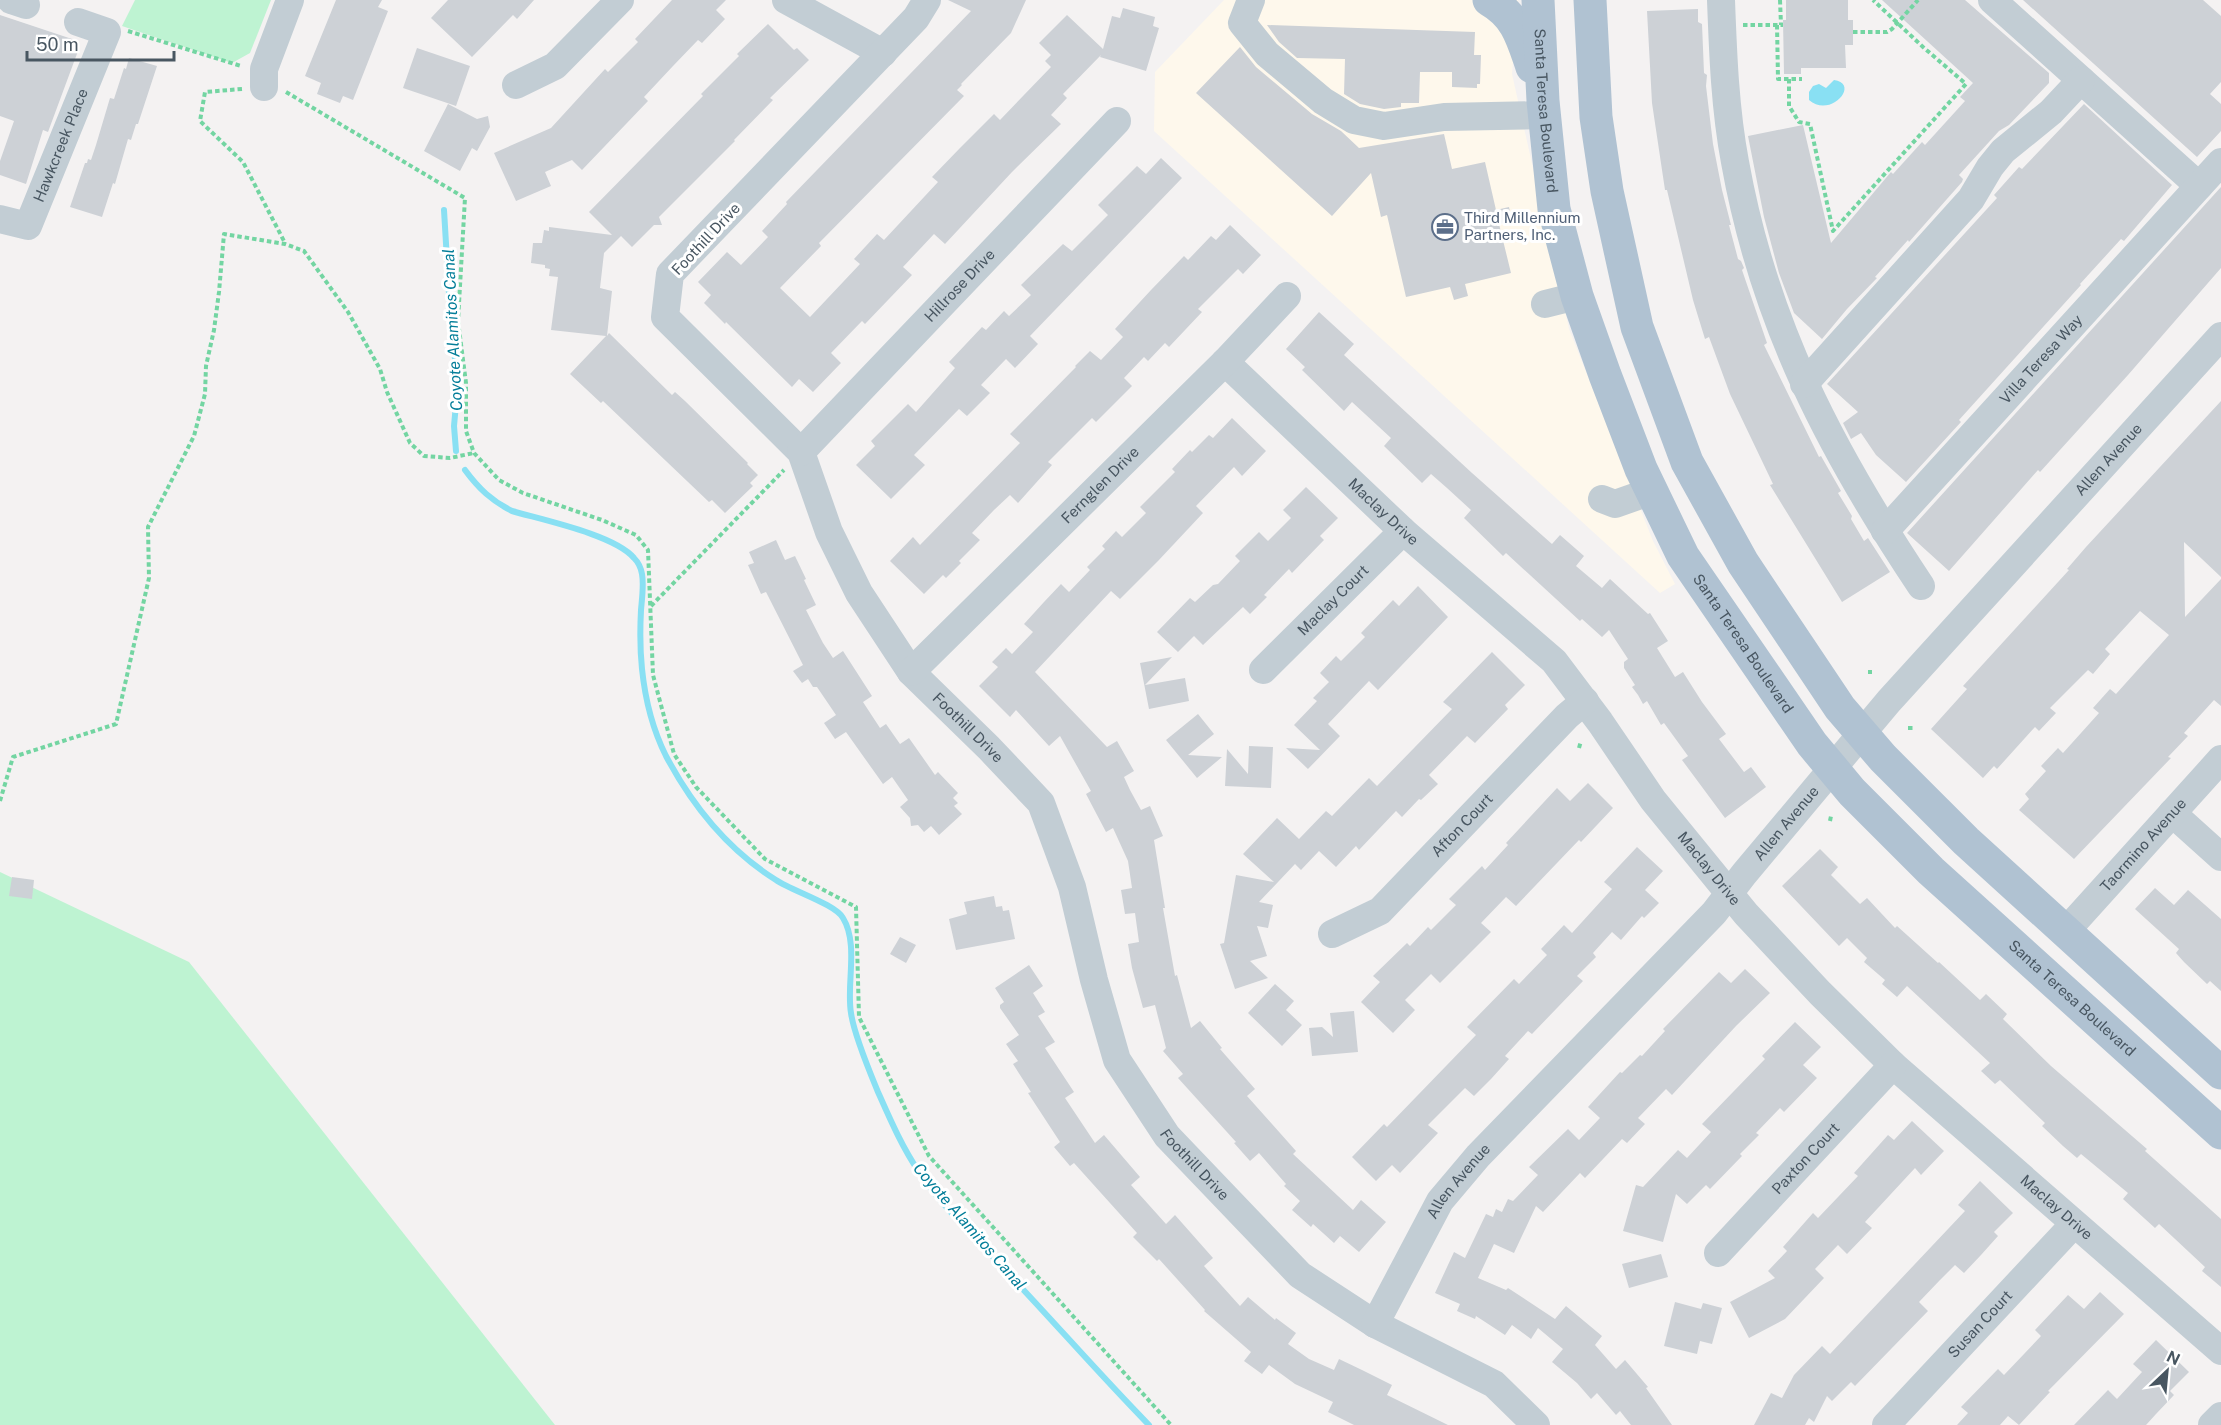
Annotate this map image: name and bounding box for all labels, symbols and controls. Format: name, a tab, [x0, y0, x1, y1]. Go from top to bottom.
scale bar	[27, 24, 174, 62]
street label: Santa Teresa Boulevard	[1531, 28, 1561, 194]
text: 50 m	[36, 34, 79, 55]
street label: Hawkcreek Place	[30, 86, 91, 204]
street label: Foothill Drive	[668, 199, 743, 278]
place label: Third Millennium Partners, Inc.	[1464, 209, 1581, 243]
office icon: Third Millennium Partners, Inc.	[1430, 212, 1460, 242]
street label: Hillrose Drive	[921, 245, 998, 325]
water label: Coyote Alamitos Canal	[439, 248, 466, 412]
street label: Villa Teresa Way	[1996, 311, 2086, 407]
street label: Allen Avenue	[2071, 420, 2145, 499]
street label: Fernglen Drive	[1058, 443, 1142, 527]
street label: Maclay Drive	[1345, 475, 1422, 548]
street label: Maclay Court	[1294, 561, 1372, 639]
street label: Santa Teresa Boulevard	[1690, 571, 1797, 716]
street label: Foothill Drive	[929, 689, 1007, 766]
street label: Allen Avenue	[1750, 783, 1822, 864]
street label: Afton Court	[1428, 790, 1496, 860]
street label: Taormino Avenue	[2097, 795, 2189, 895]
street label: Maclay Drive	[1674, 828, 1744, 908]
street label: Santa Teresa Boulevard	[2005, 936, 2139, 1060]
street label: Paxton Court	[1768, 1119, 1843, 1197]
street label: Foothill Drive	[1157, 1126, 1233, 1203]
street label: Allen Avenue	[1423, 1140, 1493, 1221]
water label: Coyote Alamitos Canal	[909, 1159, 1030, 1294]
street label: Maclay Drive	[2017, 1171, 2096, 1243]
street label: Susan Court	[1944, 1287, 2016, 1361]
north arrow	[2137, 1341, 2197, 1401]
text: N	[2164, 1347, 2183, 1369]

